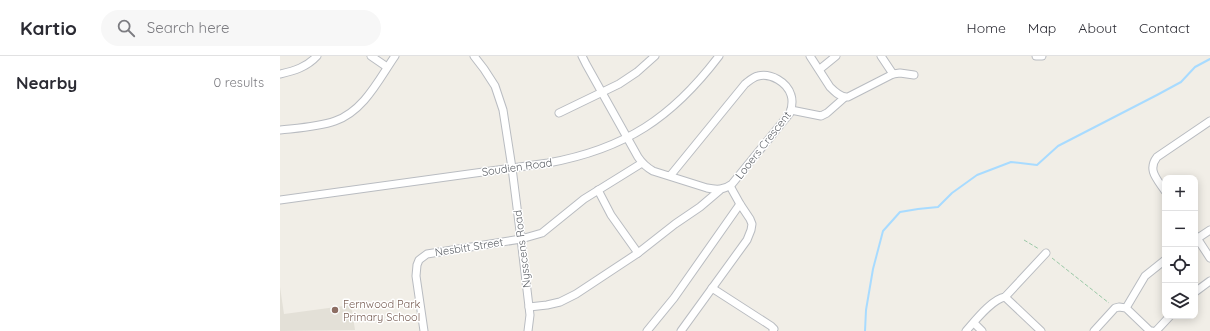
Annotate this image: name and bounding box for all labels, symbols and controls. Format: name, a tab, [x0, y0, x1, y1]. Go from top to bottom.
search box	[101, 10, 381, 46]
text: Kartio	[20, 16, 77, 40]
icon: search	[115, 17, 137, 39]
text: Search here	[147, 18, 230, 37]
text: Home	[967, 19, 1006, 37]
text: Map	[1028, 19, 1056, 37]
text: About	[1078, 19, 1117, 37]
text: Contact	[1139, 19, 1190, 37]
text: Nearby	[16, 72, 77, 93]
text: 0 results	[213, 74, 264, 90]
street label: Looers Crescent	[732, 108, 794, 182]
street label: Soudien Road	[481, 155, 553, 179]
map controls	[1162, 175, 1198, 319]
button: +	[1162, 175, 1198, 211]
street label: Nysscens Road	[510, 209, 534, 289]
button: −	[1162, 211, 1198, 247]
street label: Nesbitt Street	[434, 235, 504, 259]
button: locate	[1162, 247, 1198, 283]
button: layers	[1162, 283, 1198, 319]
place label: Fernwood Park Primary School	[343, 297, 420, 324]
marker: Fernwood Park Primary School	[330, 305, 340, 315]

